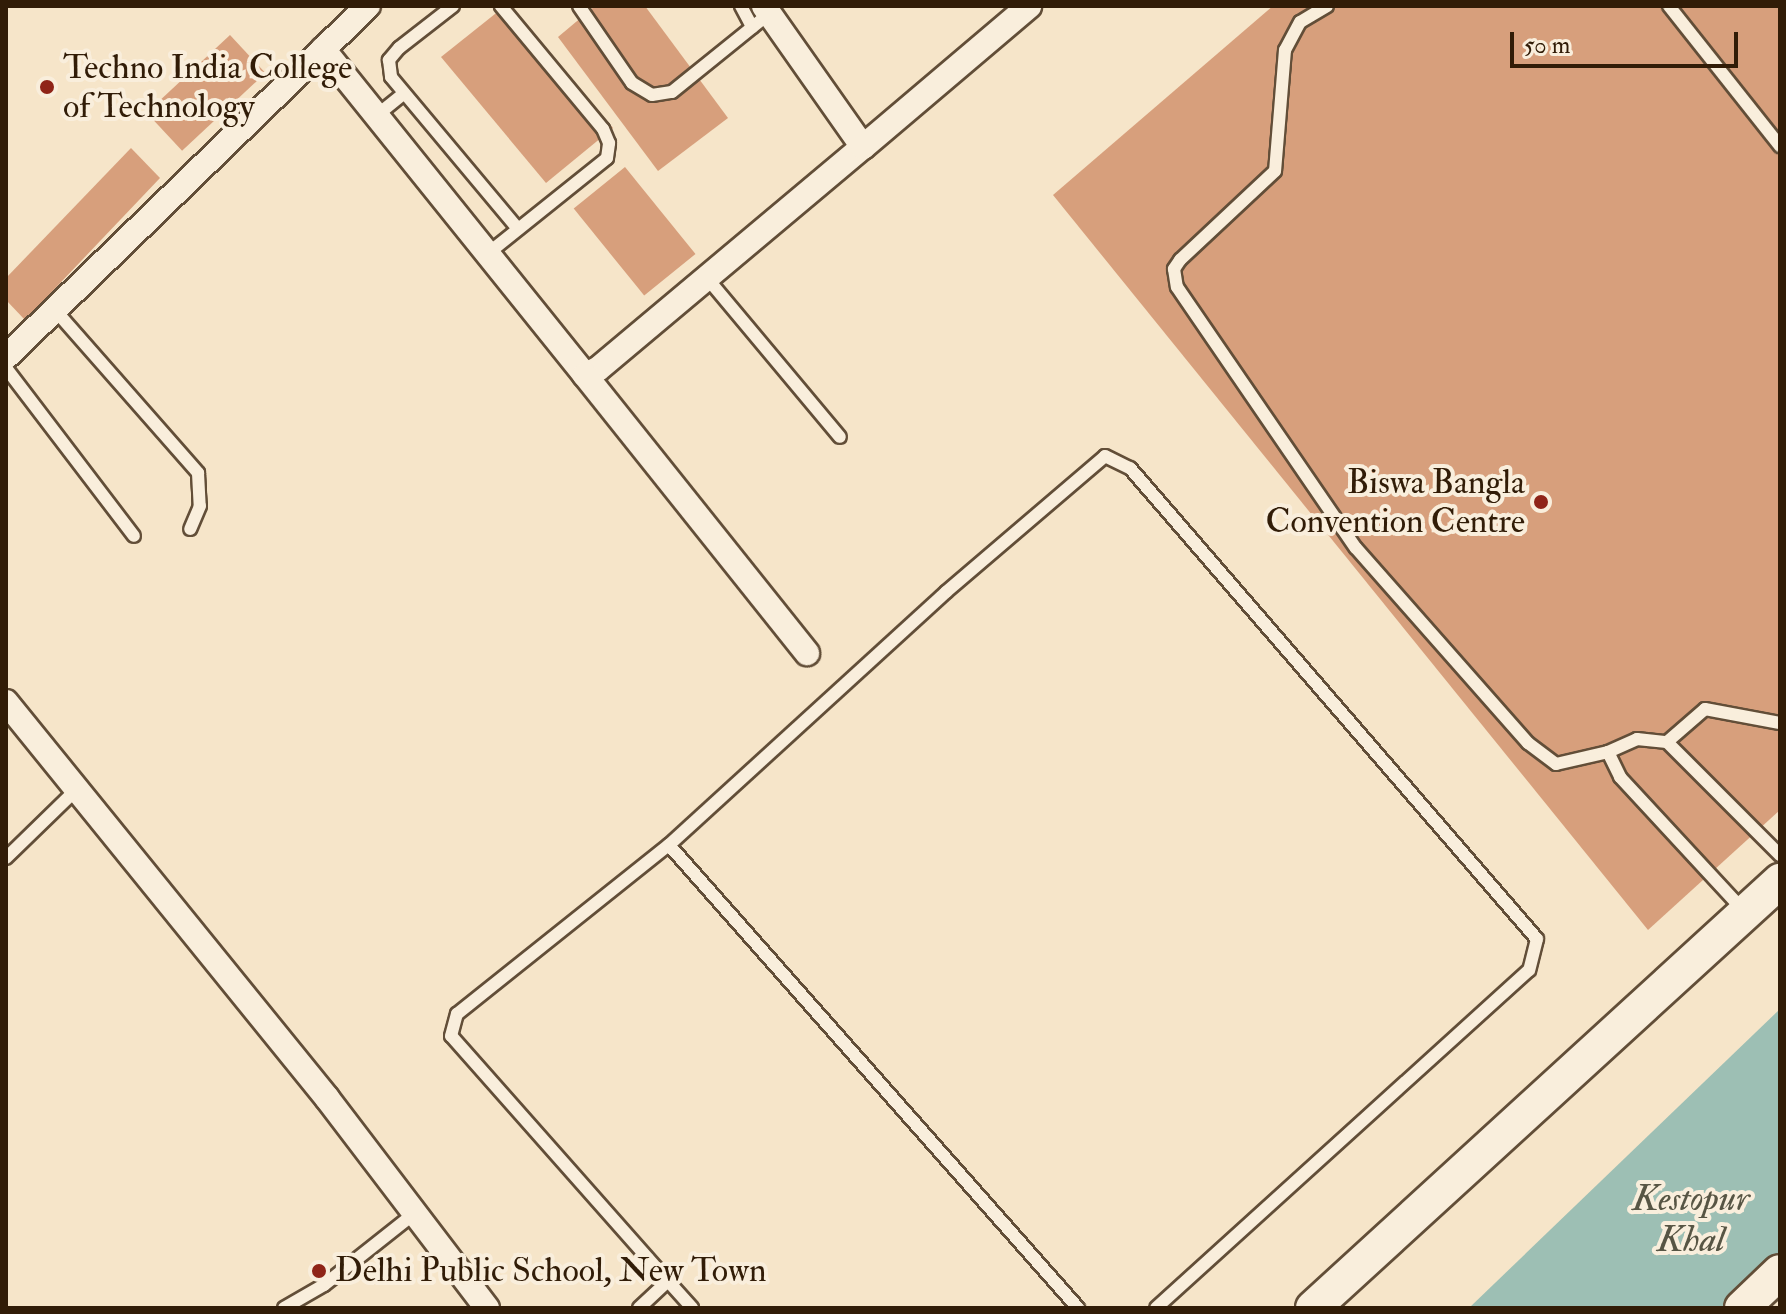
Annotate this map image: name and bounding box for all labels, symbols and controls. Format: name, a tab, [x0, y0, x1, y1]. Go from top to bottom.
scale bar	[1514, 16, 1742, 66]
text: 50 m	[1524, 30, 1570, 61]
place label: Techno India College of Technology	[63, 47, 352, 126]
marker: Techno India College of Technology	[38, 78, 56, 96]
place label: Biswa Bangla Convention Centre	[1266, 462, 1525, 542]
marker: Biswa Bangla Convention Centre	[1532, 493, 1550, 511]
water label: Kestopur Khal	[1633, 1176, 1749, 1261]
place label: Delhi Public School, New Town	[335, 1251, 766, 1291]
marker: Delhi Public School, New Town	[310, 1262, 328, 1280]

